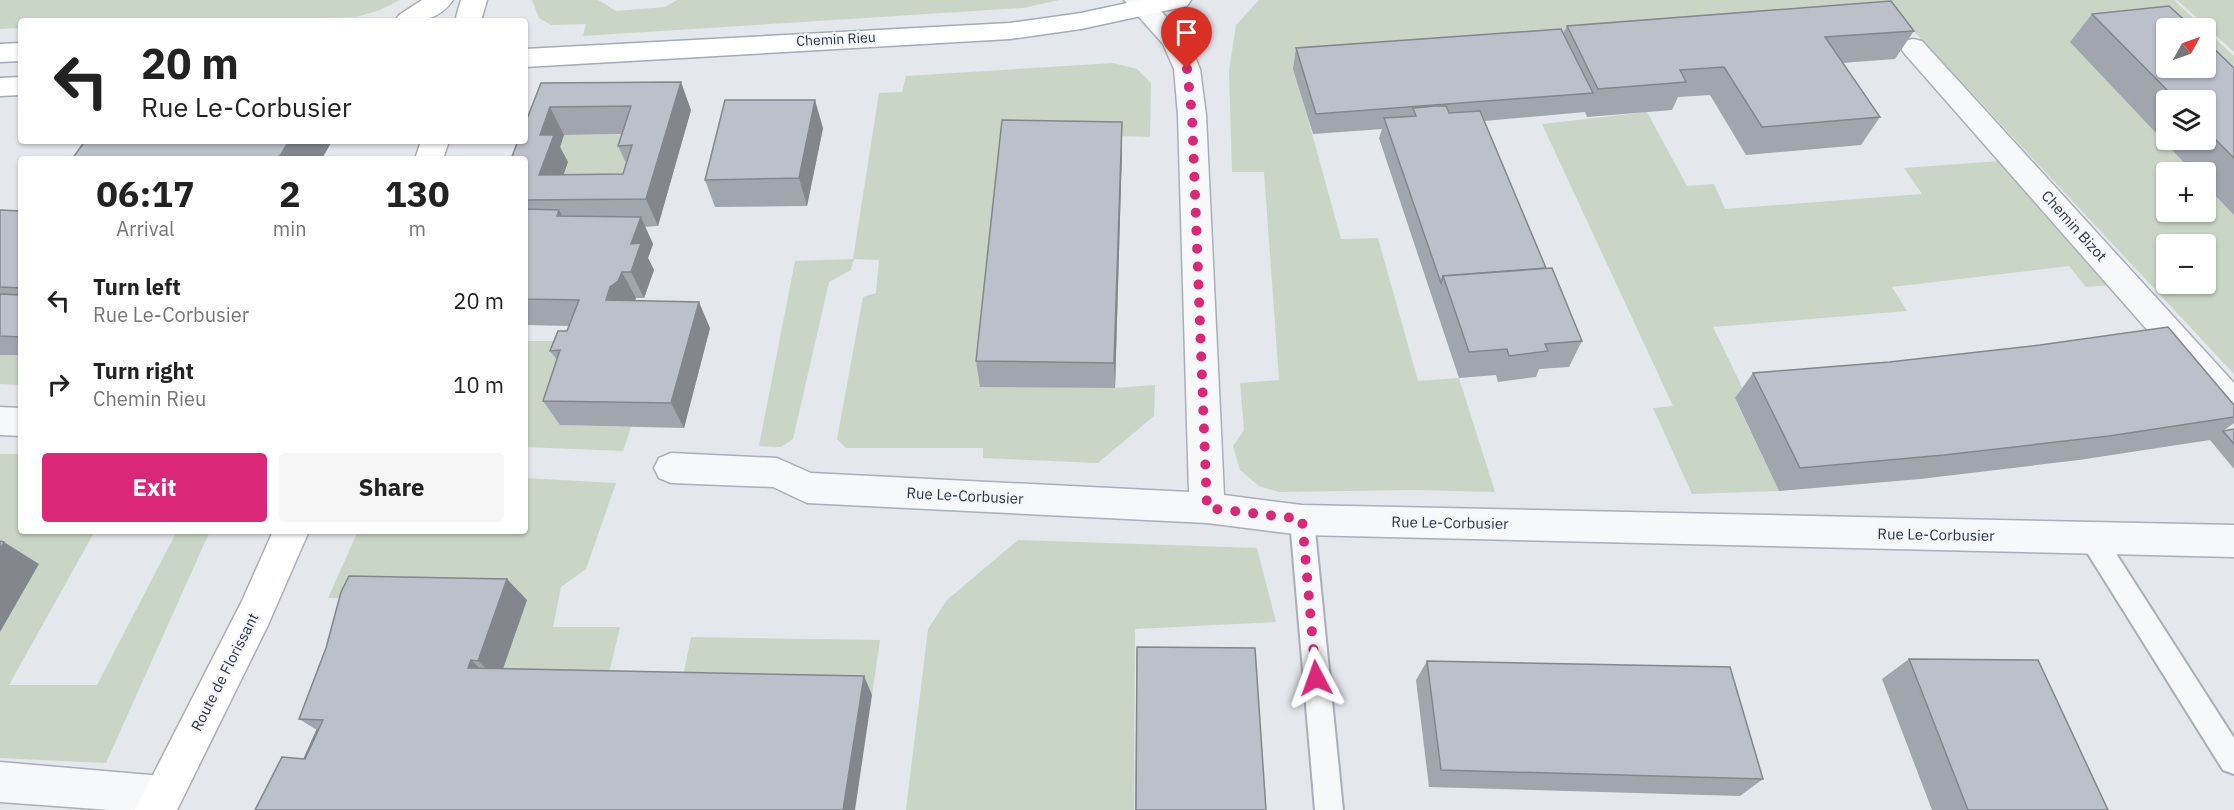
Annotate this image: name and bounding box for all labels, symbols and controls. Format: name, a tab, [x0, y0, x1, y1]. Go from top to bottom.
pin	[1161, 7, 1212, 69]
icon: arrive	[1170, 16, 1203, 49]
north arrow	[2156, 18, 2216, 78]
map controls	[2156, 18, 2216, 294]
street label: Chemin Rieu	[796, 28, 876, 50]
text: 20 m	[141, 36, 239, 91]
icon: left	[42, 42, 120, 120]
text: Rue Le-Corbusier	[141, 89, 352, 124]
button: layers	[2156, 90, 2216, 150]
button: +	[2156, 162, 2216, 222]
text: 06:17	[96, 170, 195, 217]
text: 2	[279, 170, 301, 217]
text: 130	[385, 170, 450, 217]
street label: Chemin Bizot	[2038, 186, 2111, 265]
text: Arrival	[116, 215, 175, 242]
text: min	[273, 215, 307, 242]
text: m	[409, 215, 426, 242]
button: −	[2156, 234, 2216, 294]
text: Turn left	[93, 272, 181, 301]
icon: left	[42, 284, 75, 317]
text: 20 m	[453, 286, 504, 315]
text: Rue Le-Corbusier	[93, 301, 249, 328]
text: Turn right	[93, 356, 194, 385]
icon: right	[42, 368, 75, 401]
text: 10 m	[453, 370, 504, 399]
text: Chemin Rieu	[93, 385, 206, 412]
button: Exit	[42, 453, 267, 522]
button: Share	[279, 453, 504, 522]
street label: Rue Le-Corbusier	[906, 483, 1024, 508]
street label: Rue Le-Corbusier	[1391, 512, 1509, 533]
street label: Rue Le-Corbusier	[1877, 524, 1995, 545]
street label: Route de Florissant	[187, 609, 263, 734]
position arrow	[1284, 646, 1348, 710]

